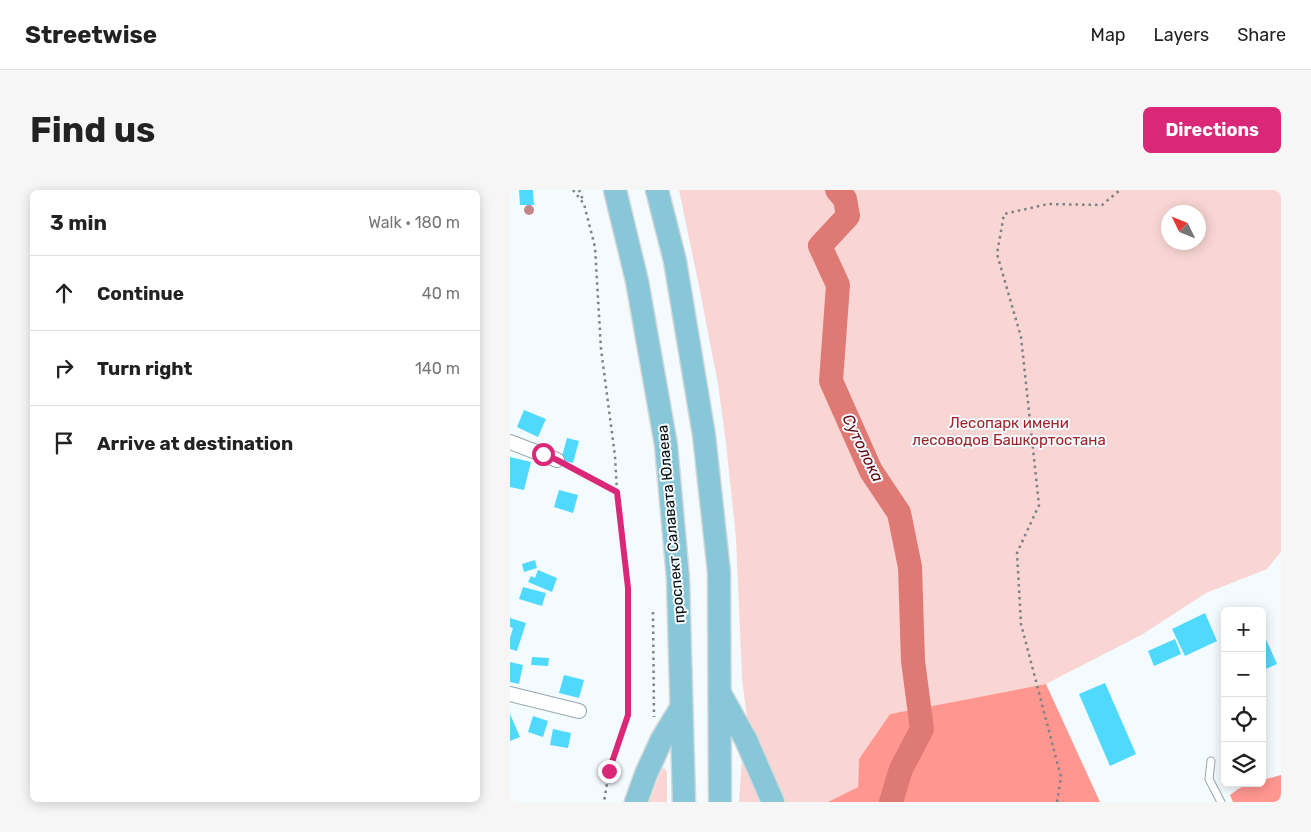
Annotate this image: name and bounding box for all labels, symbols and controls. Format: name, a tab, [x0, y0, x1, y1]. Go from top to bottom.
text: Streetwise	[25, 21, 157, 49]
text: Map	[1091, 24, 1126, 46]
text: Layers	[1154, 24, 1209, 46]
text: Share	[1237, 24, 1286, 46]
button: Directions	[1143, 107, 1281, 153]
text: Find us	[30, 109, 155, 151]
north arrow	[1161, 205, 1206, 250]
text: 3 min	[50, 210, 107, 235]
text: Walk · 180 m	[368, 213, 460, 232]
icon: ahead	[50, 279, 78, 307]
text: Continue	[97, 282, 184, 305]
text: 40 m	[422, 284, 460, 303]
icon: right	[50, 354, 78, 382]
text: Turn right	[97, 357, 192, 380]
text: 140 m	[415, 359, 460, 378]
water label: Сутолока	[838, 411, 888, 485]
park label: Лесопарк имени лесоводов Башкортостана	[912, 414, 1106, 449]
street label: проспект Салавата Юлаева	[653, 424, 689, 624]
icon: arrive	[50, 429, 78, 457]
text: Arrive at destination	[97, 432, 293, 455]
route start	[532, 443, 555, 466]
map controls	[1221, 607, 1266, 787]
button: +	[1221, 607, 1266, 652]
button: −	[1221, 652, 1266, 697]
button: locate	[1221, 697, 1266, 742]
button: layers	[1221, 742, 1266, 787]
route end	[598, 760, 621, 783]

